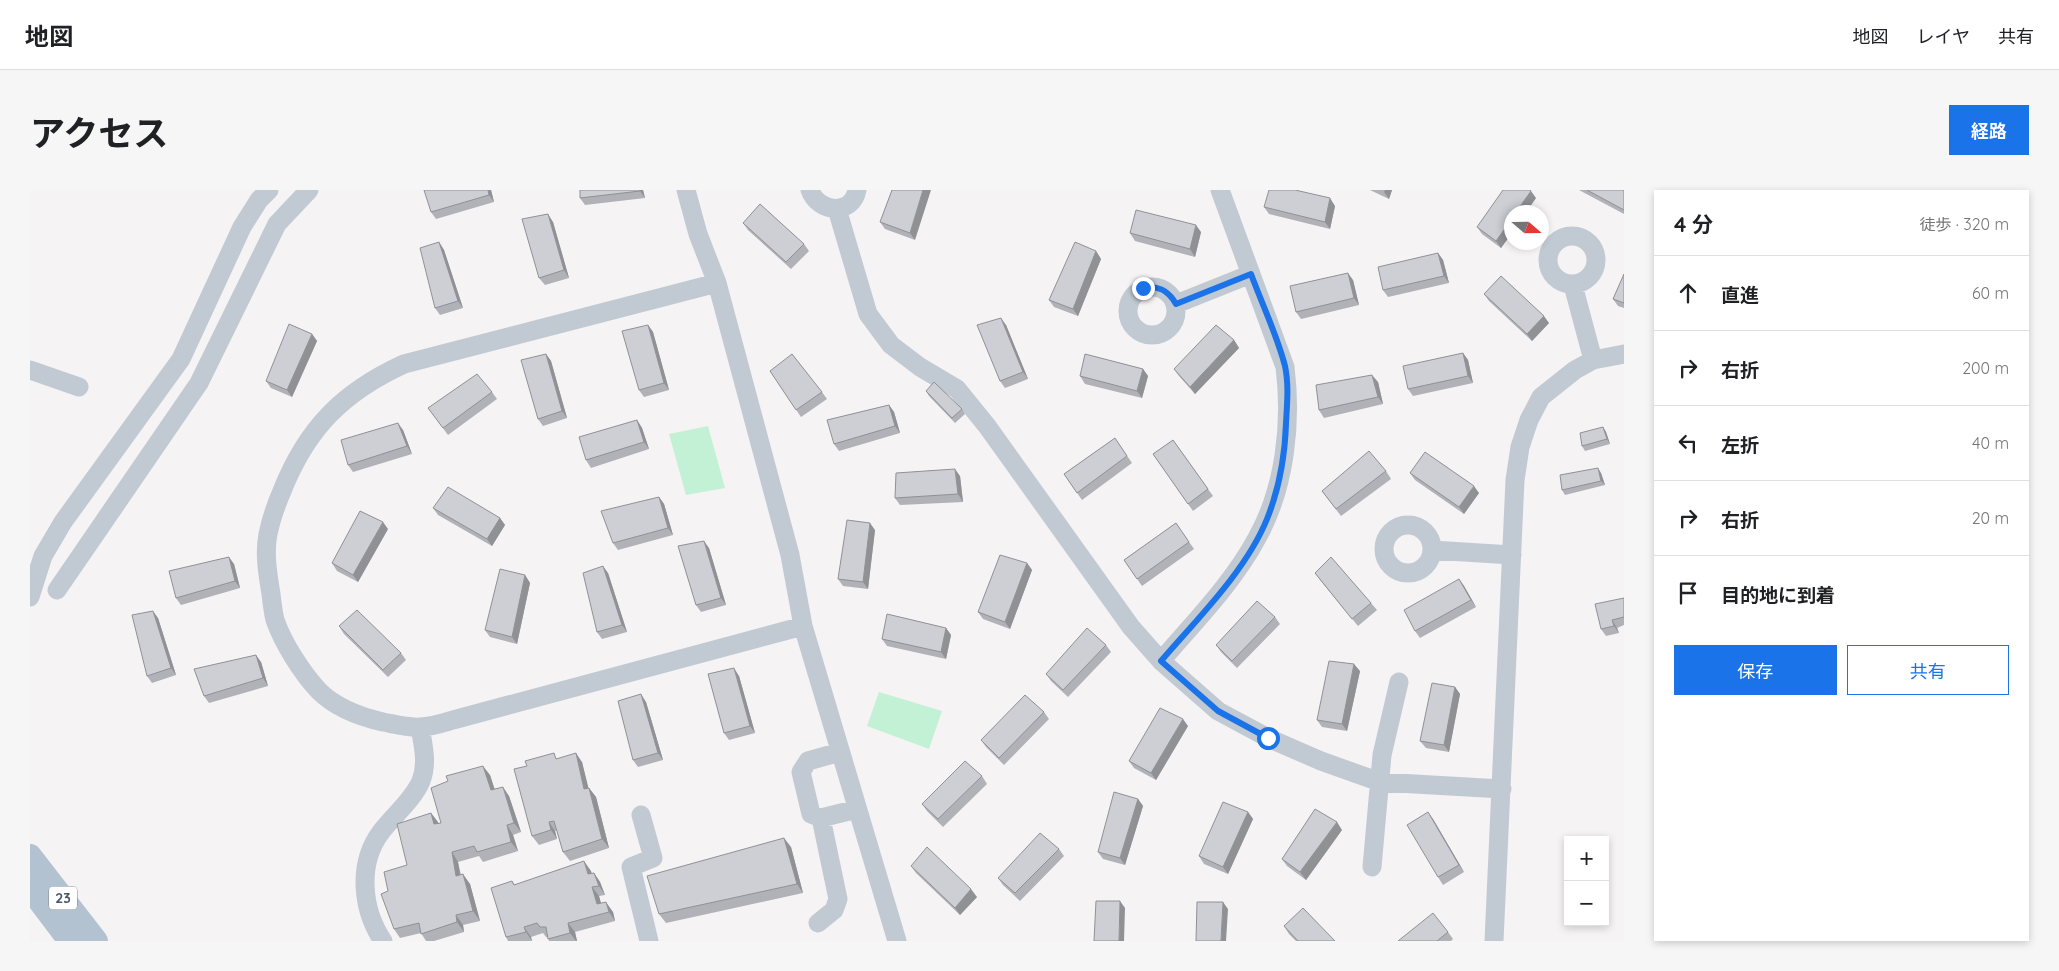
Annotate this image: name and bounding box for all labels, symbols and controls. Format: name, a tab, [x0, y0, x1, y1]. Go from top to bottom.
text: 地図	[25, 21, 73, 51]
text: 地図	[1853, 25, 1889, 48]
text: レイヤ	[1917, 25, 1970, 48]
text: 共有	[1998, 25, 2034, 48]
button: 経路	[1949, 105, 2029, 155]
text: アクセス	[30, 111, 168, 155]
north arrow	[1504, 205, 1549, 250]
text: 4 分	[1674, 211, 1713, 237]
text: 徒歩 · 320 m	[1919, 214, 2009, 234]
route end	[1132, 277, 1155, 300]
icon: ahead	[1674, 279, 1702, 307]
text: 直進	[1721, 283, 1759, 307]
text: 60 m	[1972, 283, 2009, 303]
icon: right	[1674, 354, 1702, 382]
text: 右折	[1721, 358, 1759, 382]
text: 200 m	[1962, 358, 2009, 378]
icon: left	[1674, 429, 1702, 457]
text: 左折	[1721, 433, 1759, 457]
text: 40 m	[1972, 433, 2009, 453]
icon: right	[1674, 504, 1702, 532]
text: 右折	[1721, 508, 1759, 532]
text: 20 m	[1972, 508, 2009, 528]
icon: arrive	[1674, 579, 1702, 607]
text: 目的地に到着	[1721, 583, 1835, 607]
button: 保存	[1674, 645, 1837, 695]
button: 共有	[1847, 645, 2009, 695]
route start	[1257, 727, 1280, 750]
map controls	[1564, 836, 1609, 926]
button: +	[1564, 836, 1609, 881]
button: −	[1564, 881, 1609, 926]
road number: 23	[49, 886, 77, 910]

